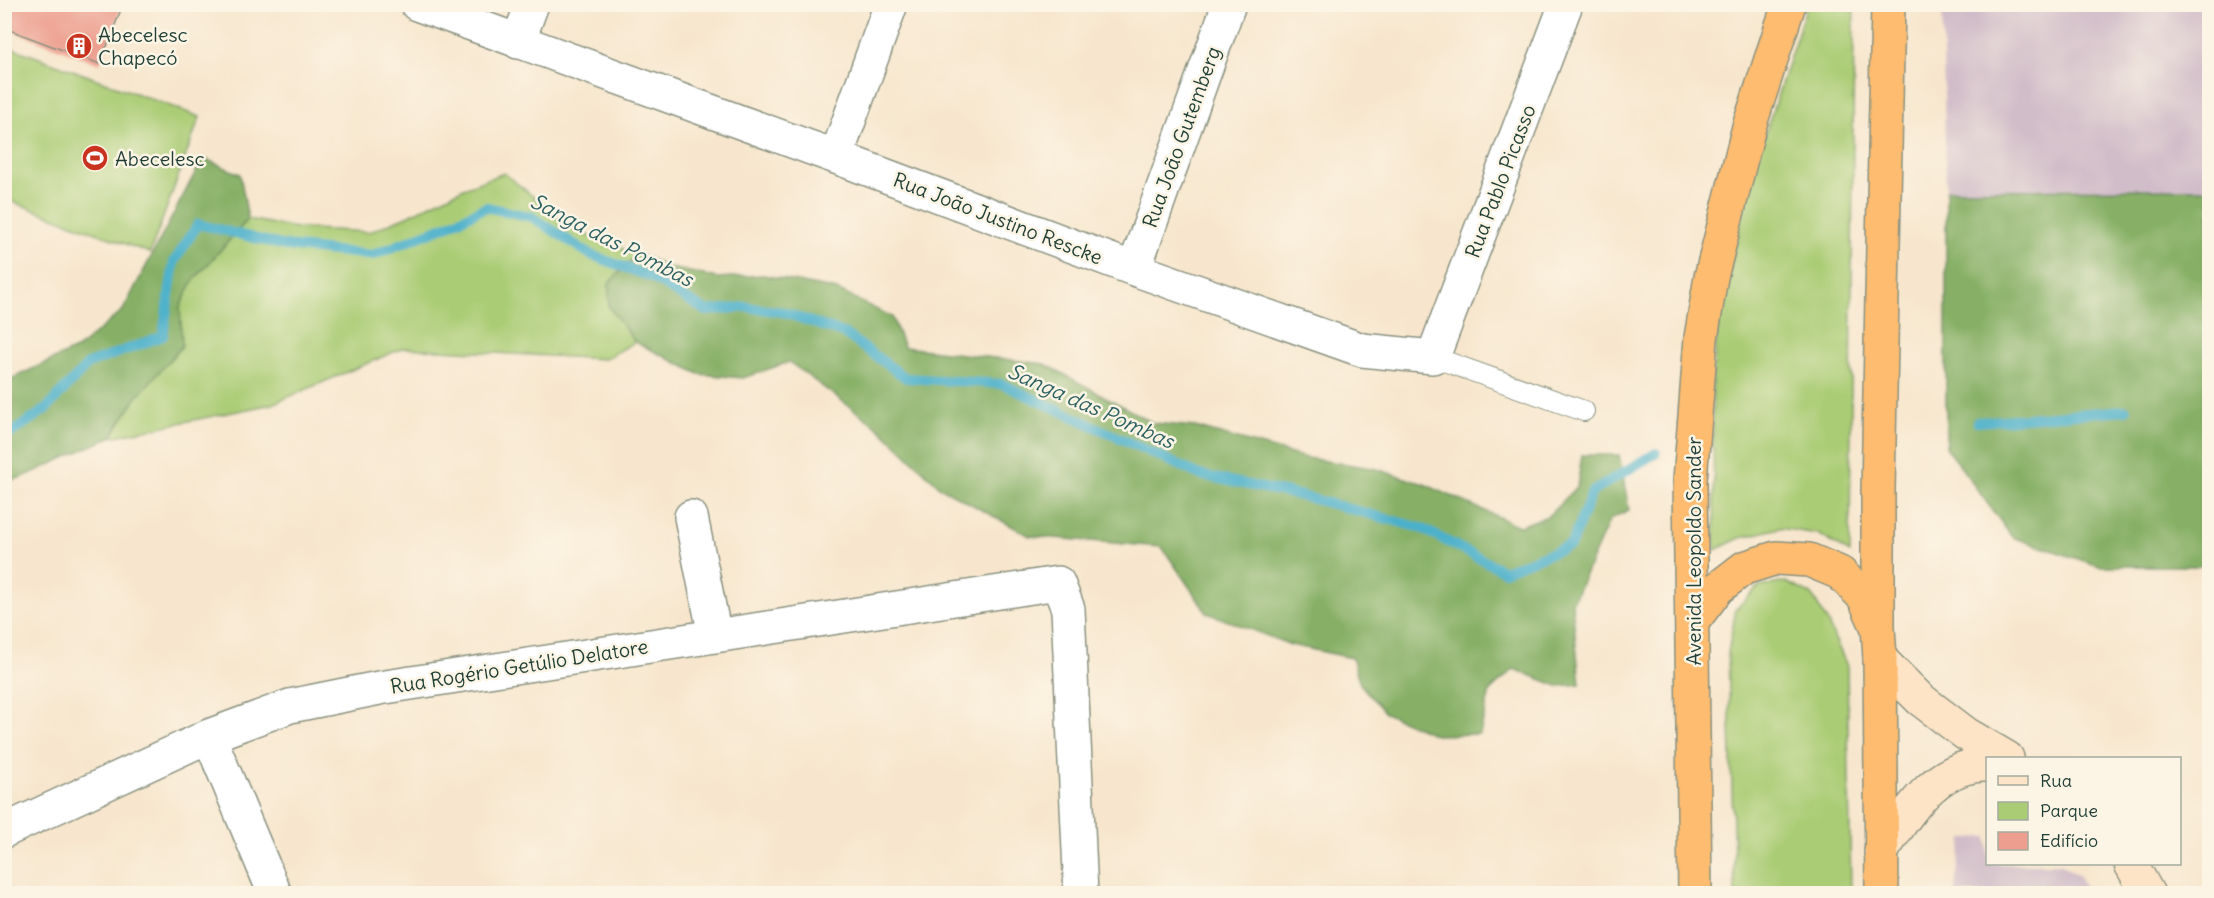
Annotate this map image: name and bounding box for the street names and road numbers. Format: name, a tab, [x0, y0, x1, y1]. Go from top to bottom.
street label: Rua João Gutemberg	[1137, 43, 1225, 231]
street label: Rua Pablo Picasso	[1459, 101, 1541, 261]
street label: Rua João Justino Rescke	[890, 167, 1106, 269]
street label: Avenida Leopoldo Sander	[1681, 436, 1706, 666]
street label: Rua Rogério Getúlio Delatore	[388, 633, 650, 699]

